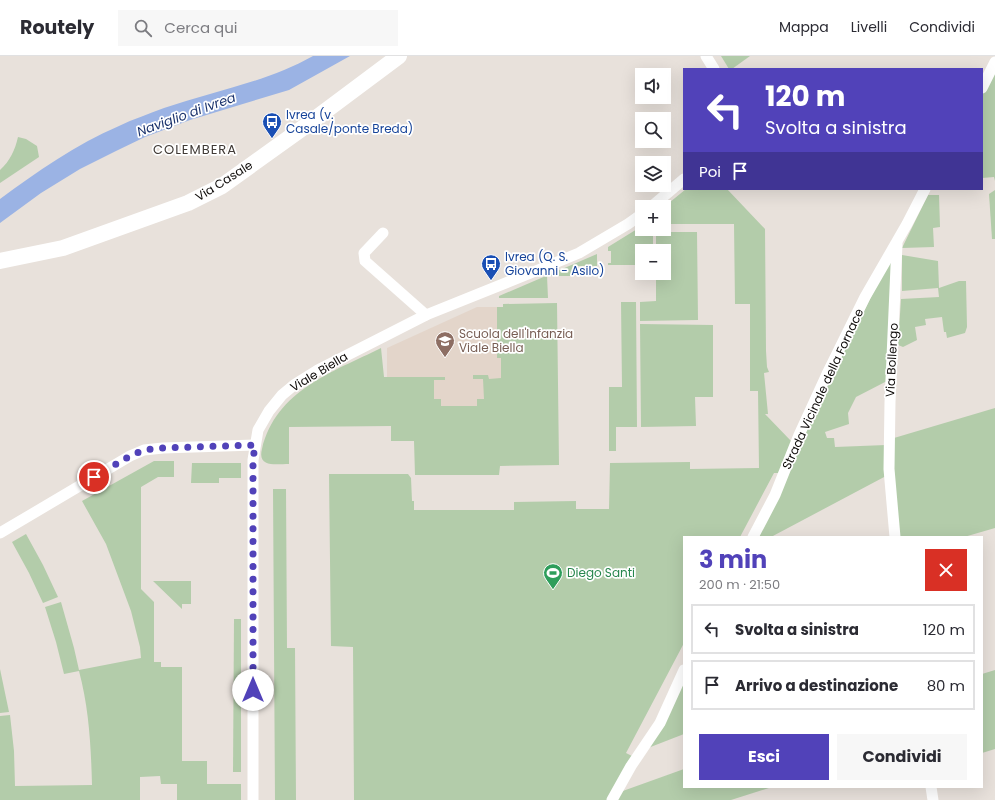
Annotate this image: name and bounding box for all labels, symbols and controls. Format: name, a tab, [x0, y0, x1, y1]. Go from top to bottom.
search box	[118, 10, 398, 46]
text: Routely	[20, 14, 94, 41]
icon: search	[132, 17, 154, 39]
text: Cerca qui	[164, 17, 238, 38]
text: Mappa	[779, 17, 829, 37]
text: Livelli	[851, 17, 887, 37]
text: Condividi	[909, 17, 975, 37]
map controls	[635, 68, 671, 280]
button: sound	[635, 68, 671, 104]
text: 120 m	[765, 77, 845, 116]
icon: left	[699, 84, 751, 136]
water label: Naviglio di Ivrea	[134, 88, 238, 141]
place label: Ivrea (v. Casale/ponte Breda)	[286, 106, 413, 137]
bus stop icon: Ivrea (v. Casale/ponte Breda)	[261, 111, 283, 139]
button: search	[635, 112, 671, 148]
text: Svolta a sinistra	[765, 115, 907, 140]
district label: COLEMBERA	[153, 140, 237, 159]
street label: Via Casale	[192, 156, 256, 205]
button: layers	[635, 156, 671, 192]
icon: arrive	[729, 160, 751, 182]
text: Poi	[699, 161, 721, 182]
button: +	[635, 200, 671, 236]
button: −	[635, 244, 671, 280]
place label: Ivrea (Q. S. Giovanni - Asilo)	[505, 248, 605, 279]
bus stop icon: Ivrea (Q. S. Giovanni - Asilo)	[480, 253, 502, 281]
street label: Strada Vicinale della Fornace	[778, 306, 867, 472]
street label: Via Bollengo	[881, 322, 902, 397]
place label: Scuola dell'Infanzia Viale Biella	[459, 325, 573, 356]
school or university icon: Scuola dell'Infanzia Viale Biella	[434, 330, 456, 358]
street label: Viale Biella	[287, 348, 351, 395]
pin	[77, 460, 111, 494]
icon: arrive	[83, 466, 105, 488]
text: 3 min	[699, 543, 767, 576]
button: close	[925, 549, 967, 591]
sports icon: Diego Santi	[542, 562, 564, 590]
place label: Diego Santi	[567, 564, 635, 581]
text: 200 m · 21:50	[699, 575, 780, 594]
icon: left	[701, 618, 723, 640]
text: Svolta a sinistra	[735, 619, 859, 640]
text: 120 m	[923, 619, 965, 640]
position arrow	[232, 669, 274, 711]
icon: arrive	[701, 674, 723, 696]
text: Arrivo a destinazione	[735, 675, 898, 696]
text: 80 m	[927, 675, 965, 696]
button: Esci	[699, 734, 829, 780]
button: Condividi	[837, 734, 967, 780]

